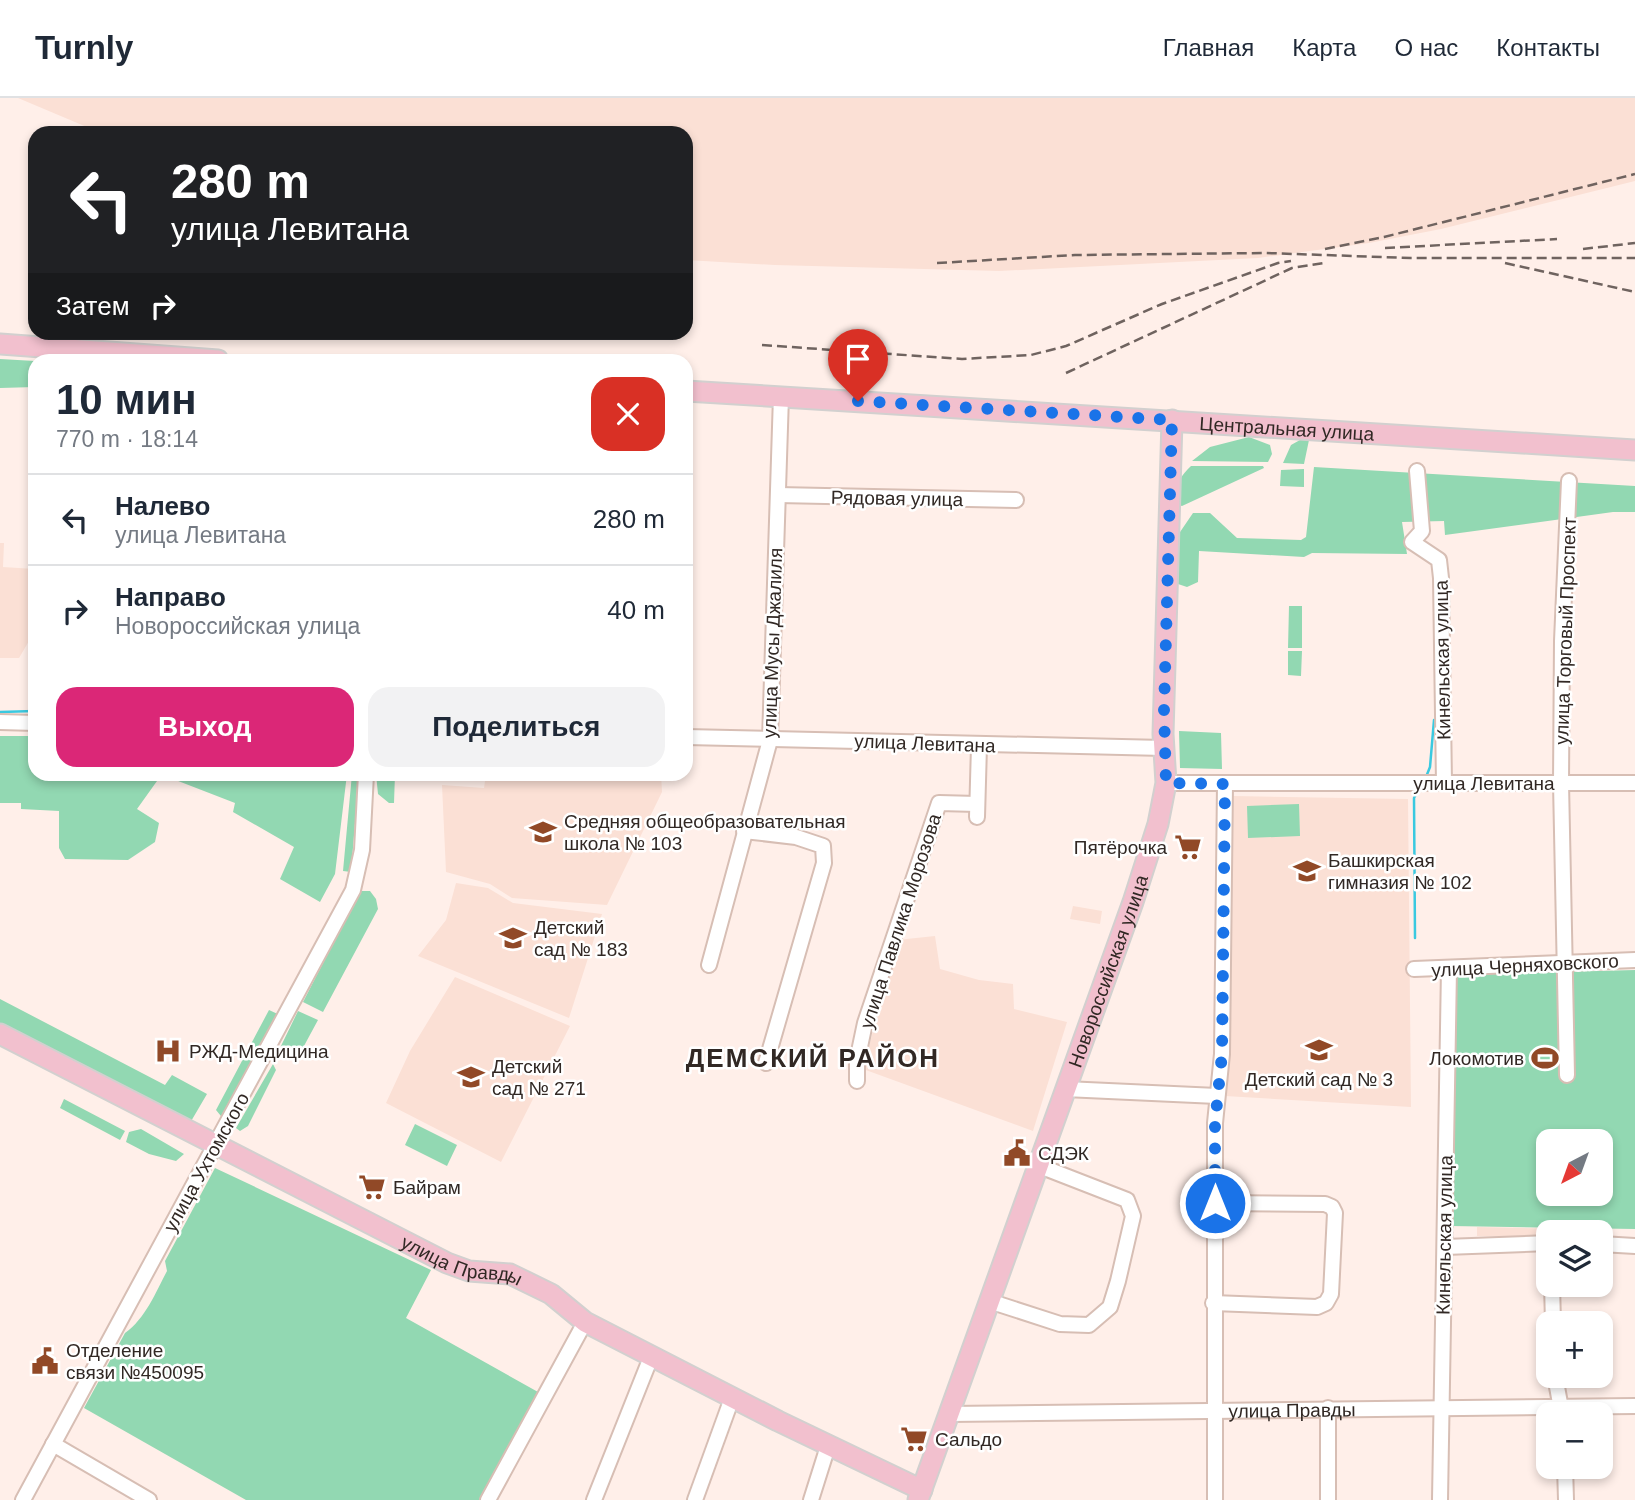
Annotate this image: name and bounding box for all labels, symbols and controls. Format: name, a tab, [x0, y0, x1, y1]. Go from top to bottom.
text: Turnly	[35, 29, 133, 66]
text: Главная	[1163, 34, 1254, 61]
text: Карта	[1292, 34, 1356, 61]
text: О нас	[1394, 34, 1458, 61]
text: Контакты	[1496, 34, 1600, 61]
icon: left	[56, 154, 147, 245]
text: 280 m	[171, 154, 310, 208]
text: улица Левитана	[171, 211, 409, 247]
icon: right	[144, 287, 182, 325]
text: Затем	[56, 291, 130, 321]
pin	[828, 329, 888, 401]
icon: arrive	[839, 340, 877, 378]
text: 10 мин	[56, 376, 197, 423]
button: close	[591, 377, 665, 451]
street label: Центральная улица	[1199, 413, 1375, 445]
text: 770 m · 18:14	[56, 426, 198, 452]
street label: Рядовая улица	[831, 487, 964, 510]
text: Налево	[115, 491, 210, 521]
icon: left	[56, 501, 94, 539]
text: 280 m	[593, 504, 665, 534]
street label: улица Торговый Проспект	[1551, 516, 1580, 745]
text: улица Левитана	[115, 522, 286, 548]
street label: улица Мусы Джалиля	[759, 547, 786, 739]
street label: Кинельская улица	[1431, 580, 1454, 740]
text: Направо	[115, 582, 226, 612]
icon: right	[56, 592, 94, 630]
text: 40 m	[607, 595, 665, 625]
text: Новороссийская улица	[115, 613, 360, 639]
button: Выход	[56, 687, 354, 767]
button: Поделиться	[368, 687, 665, 767]
street label: улица Левитана	[854, 731, 996, 756]
street label: улица Левитана	[1413, 773, 1555, 794]
place label: Средняя общеобразовательная школа № 103	[564, 811, 846, 854]
street label: улица Павлика Морозова	[856, 811, 945, 1031]
school or university icon: Средняя общеобразовательная школа № 103	[528, 817, 558, 847]
supermarket icon: Пятёрочка	[1173, 832, 1203, 862]
place label: Пятёрочка	[1074, 837, 1167, 858]
place label: Башкирская гимназия № 102	[1328, 850, 1472, 893]
school or university icon: Башкирская гимназия № 102	[1292, 856, 1322, 886]
street label: Новороссийская улица	[1064, 872, 1152, 1070]
place label: Детский сад № 183	[534, 917, 628, 960]
school or university icon: Детский сад № 183	[498, 923, 528, 953]
street label: улица Черняховского	[1431, 950, 1619, 981]
school or university icon: Детский сад № 3	[1304, 1035, 1334, 1065]
hospital icon: РЖД-Медицина	[153, 1036, 183, 1066]
place label: РЖД-Медицина	[189, 1041, 329, 1062]
district label: ДЕМСКИЙ РАЙОН	[686, 1043, 940, 1073]
sports icon: Локомотив	[1530, 1043, 1560, 1073]
place label: Локомотив	[1429, 1048, 1524, 1069]
place label: Детский сад № 271	[492, 1056, 586, 1099]
school or university icon: Детский сад № 271	[456, 1062, 486, 1092]
place label: Детский сад № 3	[1245, 1069, 1393, 1090]
street label: улица Ухтомского	[159, 1089, 253, 1235]
north arrow	[1536, 1129, 1614, 1206]
map controls	[1536, 1129, 1613, 1479]
public building icon: СДЭК	[1002, 1138, 1032, 1168]
place label: СДЭК	[1038, 1143, 1089, 1164]
street label: Кинельская улица	[1433, 1155, 1456, 1315]
position arrow	[1178, 1166, 1252, 1240]
supermarket icon: Байрам	[357, 1172, 387, 1202]
place label: Байрам	[393, 1177, 461, 1198]
button: layers	[1536, 1220, 1613, 1297]
street label: улица Правды	[398, 1231, 526, 1289]
button: +	[1536, 1311, 1613, 1388]
place label: Отделение связи №450095	[66, 1340, 204, 1383]
public building icon: Отделение связи №450095	[30, 1346, 60, 1376]
street label: улица Правды	[1228, 1399, 1356, 1422]
button: −	[1536, 1402, 1613, 1479]
supermarket icon: Сальдо	[899, 1424, 929, 1454]
place label: Сальдо	[935, 1429, 1002, 1450]

